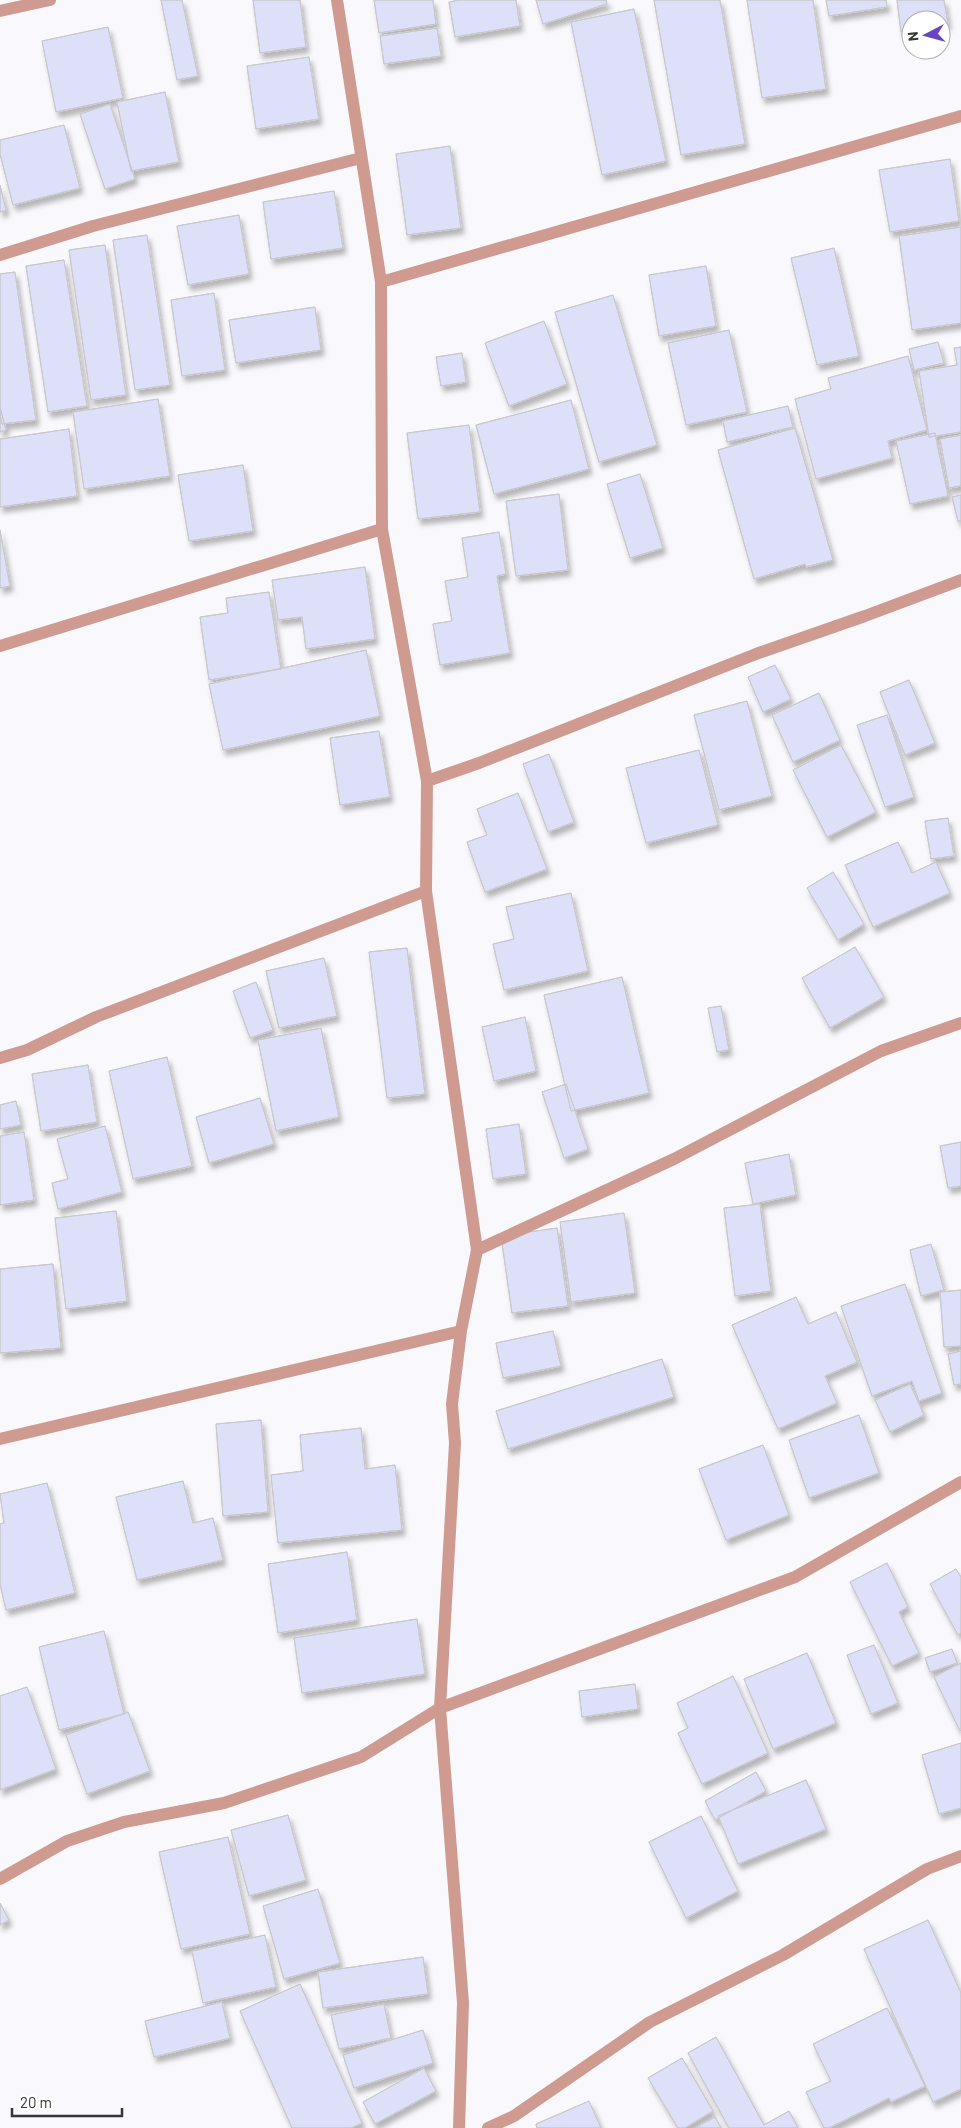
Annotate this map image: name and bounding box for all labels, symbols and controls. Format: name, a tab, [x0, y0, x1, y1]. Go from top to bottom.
north arrow	[901, 10, 951, 60]
text: N	[904, 31, 922, 42]
scale bar	[12, 2086, 122, 2118]
text: 20 m	[20, 2093, 52, 2111]

